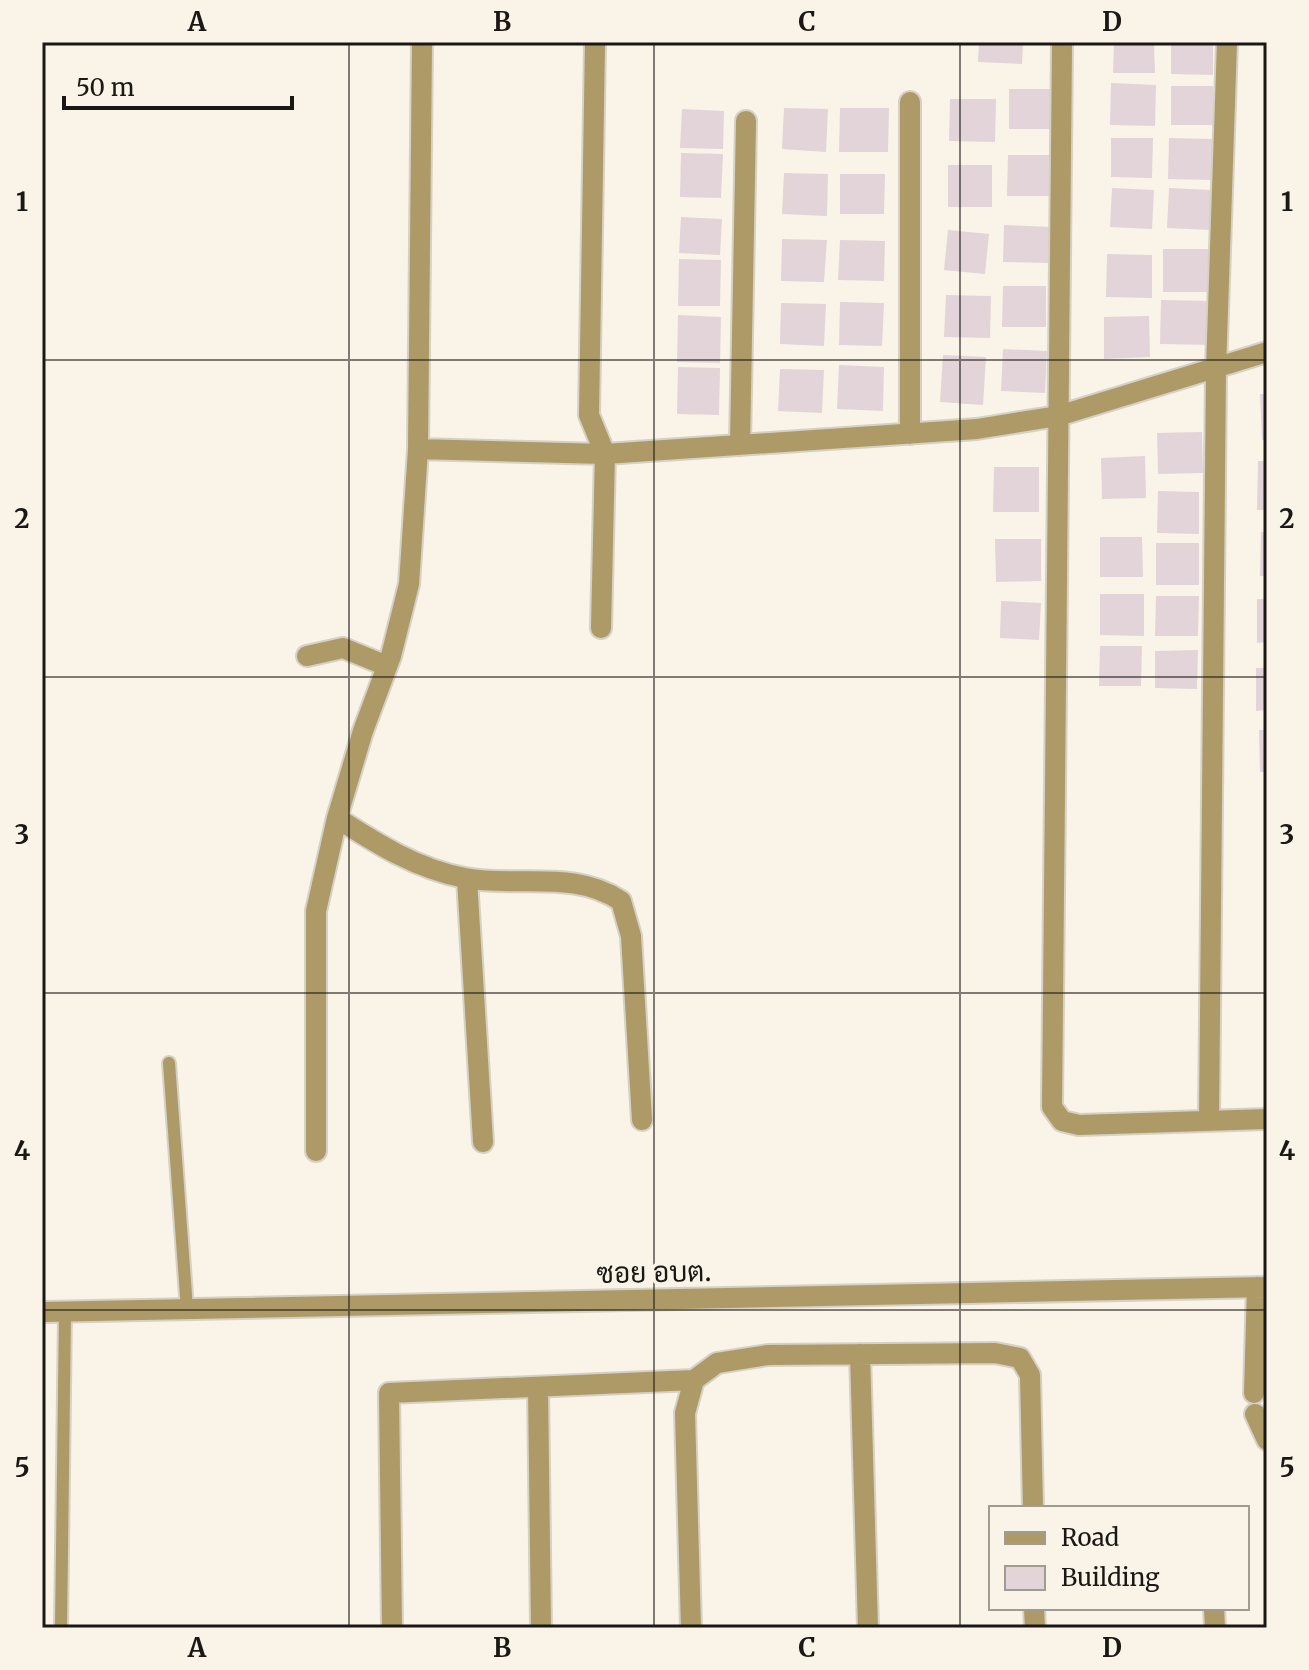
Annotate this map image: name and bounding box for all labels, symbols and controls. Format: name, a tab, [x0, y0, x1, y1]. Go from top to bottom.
text: A	[187, 5, 207, 38]
text: B	[493, 5, 511, 38]
text: C	[798, 5, 816, 38]
text: D	[1102, 5, 1122, 38]
scale bar	[64, 60, 292, 110]
text: 50 m	[76, 72, 135, 103]
text: 1	[16, 185, 28, 218]
text: 1	[1281, 185, 1293, 218]
text: 2	[14, 502, 30, 535]
text: 2	[1279, 502, 1295, 535]
text: 3	[15, 818, 29, 851]
text: 3	[1280, 818, 1294, 851]
text: 4	[14, 1134, 31, 1167]
text: 4	[1279, 1134, 1296, 1167]
street label: ซอย อบต.	[596, 1253, 712, 1291]
text: 5	[14, 1451, 30, 1484]
text: 5	[1279, 1451, 1295, 1484]
legend	[989, 1506, 1249, 1610]
text: Road	[1061, 1522, 1119, 1553]
text: Building	[1061, 1562, 1160, 1593]
text: A	[187, 1631, 207, 1664]
text: B	[493, 1631, 511, 1664]
text: C	[798, 1631, 816, 1664]
text: D	[1102, 1631, 1122, 1664]

